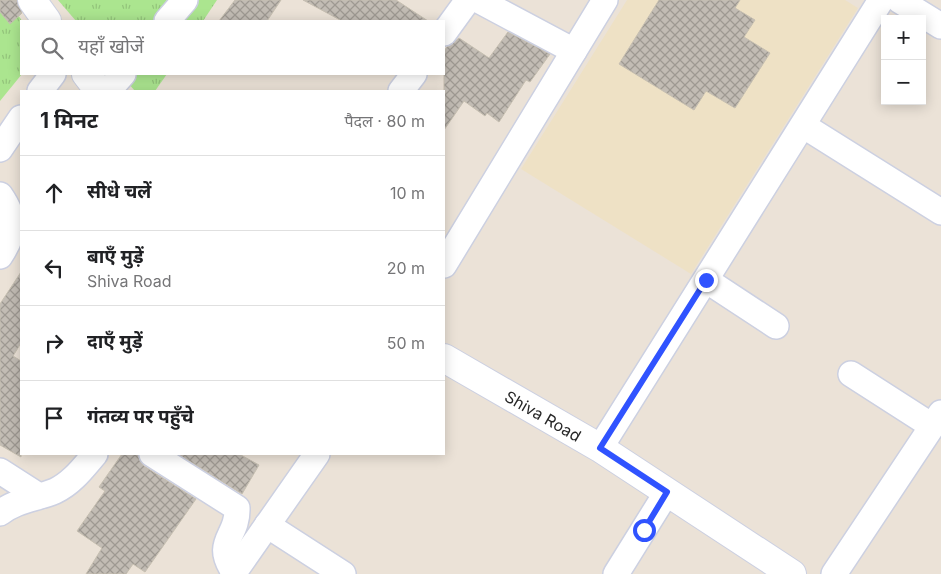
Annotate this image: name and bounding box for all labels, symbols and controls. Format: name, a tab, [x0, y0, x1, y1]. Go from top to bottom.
map controls	[881, 15, 926, 105]
button: +	[881, 15, 926, 60]
search box	[20, 20, 445, 75]
icon: search	[38, 34, 66, 62]
text: यहाँ खोजें	[78, 35, 144, 58]
button: −	[881, 60, 926, 105]
text: 1 मिनट	[40, 108, 98, 133]
text: पैदल · 80 m	[344, 111, 425, 131]
icon: ahead	[40, 179, 68, 207]
text: सीधे चलें	[87, 180, 151, 203]
text: 10 m	[390, 183, 425, 203]
text: बाएँ मुड़ें	[87, 245, 144, 268]
icon: left	[40, 254, 68, 282]
text: 20 m	[387, 258, 425, 278]
route end	[695, 269, 718, 292]
text: Shiva Road	[87, 271, 172, 291]
icon: right	[40, 329, 68, 357]
text: दाएँ मुड़ें	[87, 330, 143, 353]
text: 50 m	[387, 333, 425, 353]
street label: Shiva Road	[501, 386, 585, 446]
icon: arrive	[40, 404, 68, 432]
text: गंतव्य पर पहुँचे	[87, 405, 194, 428]
route start	[633, 519, 656, 542]

